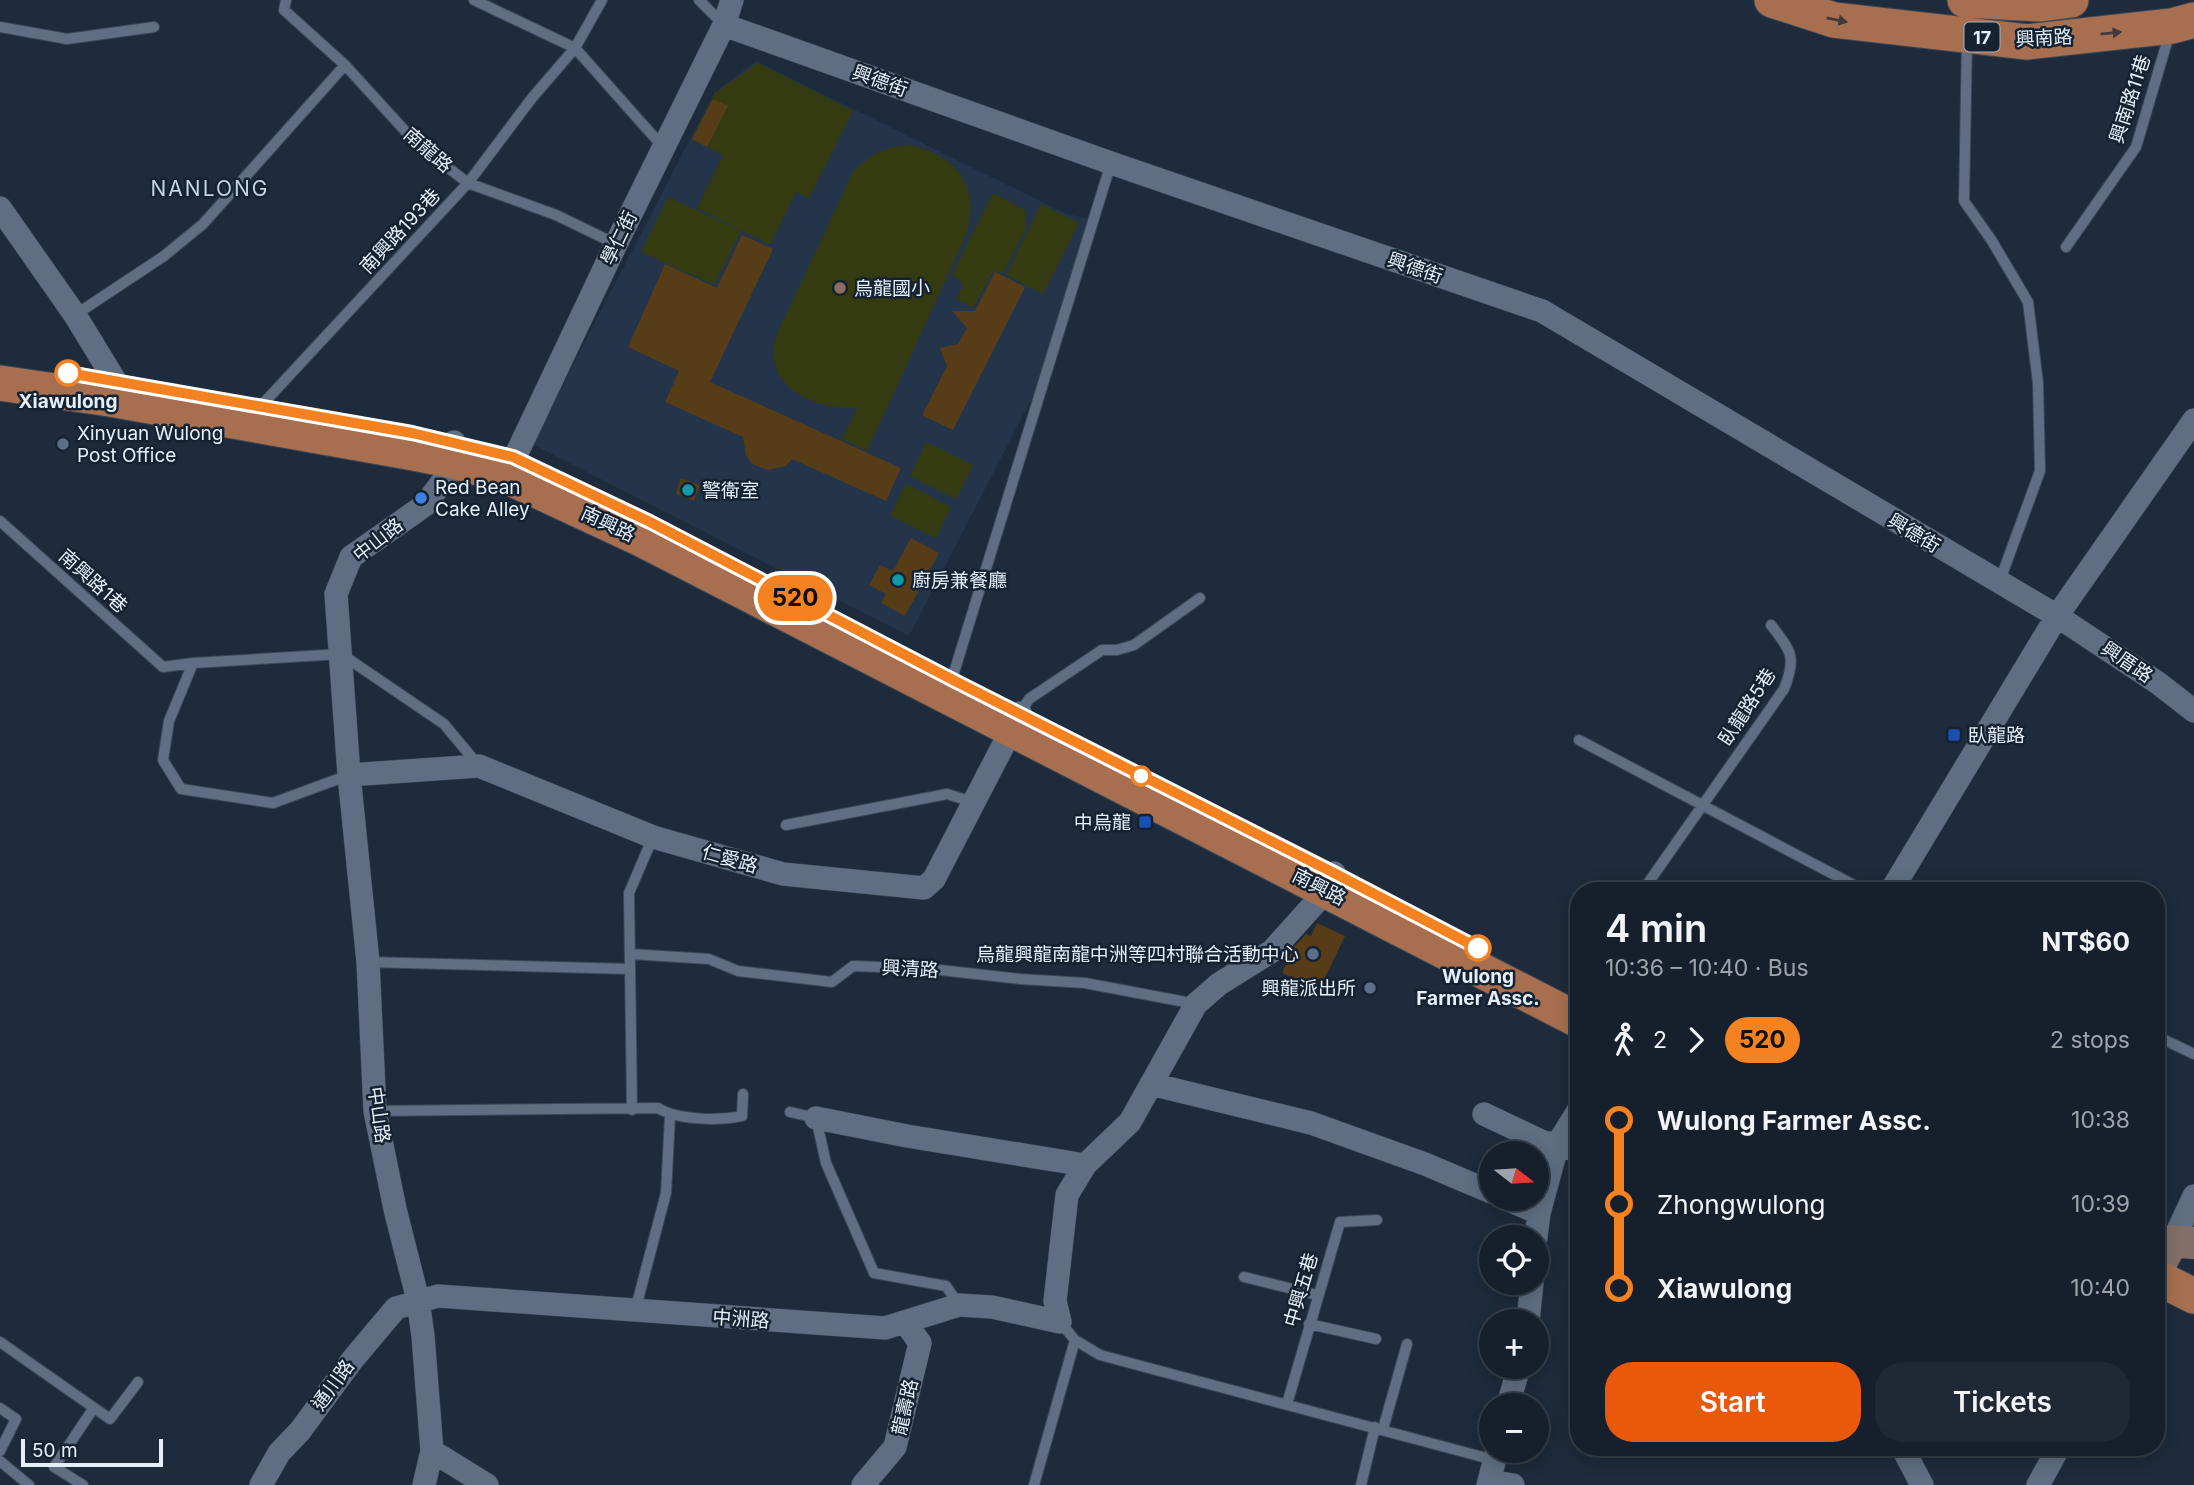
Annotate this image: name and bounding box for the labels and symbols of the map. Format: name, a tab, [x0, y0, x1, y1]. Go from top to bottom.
one-way arrow	[1826, 14, 1848, 25]
road number: 17	[1965, 22, 2000, 52]
street label: 興南路	[2015, 25, 2073, 51]
one-way arrow	[2101, 27, 2123, 38]
street label: 興南路11巷	[2105, 52, 2155, 146]
street label: 興德街	[849, 60, 911, 102]
street label: 南龍路	[399, 123, 457, 177]
district label: NANLONG	[151, 176, 269, 201]
street label: 南興路193巷	[355, 184, 445, 278]
street label: 學仁街	[596, 207, 642, 269]
street label: 興德街	[1384, 248, 1446, 288]
place label: 烏龍國小	[854, 277, 930, 300]
marker: 烏龍國小	[832, 280, 848, 296]
marker: Xiawulong	[55, 360, 81, 386]
place label: Xiawulong	[19, 390, 117, 413]
place label: Xinyuan Wulong Post Office	[77, 422, 224, 467]
marker: Xinyuan Wulong Post Office	[55, 436, 71, 452]
place label: Red Bean Cake Alley	[435, 476, 530, 521]
place label: 警衛室	[702, 479, 759, 502]
marker: 警衛室	[680, 482, 696, 498]
marker: Red Bean Cake Alley	[413, 490, 429, 506]
street label: 南興路	[577, 502, 639, 546]
street label: 興德街	[1884, 508, 1944, 558]
street label: 中山路	[348, 513, 408, 567]
street label: 南興路1巷	[54, 544, 132, 618]
place label: 廚房兼餐廳	[912, 569, 1007, 592]
marker: 廚房兼餐廳	[890, 572, 906, 588]
line badge: 520	[755, 575, 835, 621]
street label: 興厝路	[2097, 637, 2157, 687]
street label: 臥龍路5巷	[1714, 664, 1780, 750]
place label: 臥龍路	[1968, 724, 2025, 747]
marker: 臥龍路	[1946, 727, 1962, 743]
unlabelled marker	[1131, 766, 1151, 786]
place label: 中烏龍	[1074, 811, 1131, 834]
marker: 中烏龍	[1137, 814, 1153, 830]
street label: 仁愛路	[699, 840, 761, 878]
street label: 南興路	[1288, 864, 1350, 910]
marker: Wulong Farmer Assc.	[1465, 935, 1491, 961]
place label: 烏龍興龍南龍中洲等四村聯合活動中心	[976, 943, 1299, 966]
marker: 烏龍興龍南龍中洲等四村聯合活動中心	[1305, 946, 1321, 962]
street label: 興清路	[881, 956, 939, 982]
place label: Wulong Farmer Assc.	[1416, 965, 1540, 1010]
place label: 興龍派出所	[1261, 977, 1356, 1000]
marker: 興龍派出所	[1362, 980, 1378, 996]
street label: 中山路	[364, 1085, 394, 1145]
north arrow	[1479, 1141, 1549, 1211]
street label: 中興五巷	[1279, 1250, 1323, 1330]
street label: 中洲路	[712, 1306, 770, 1332]
street label: 通川路	[307, 1355, 359, 1415]
street label: 龍壽路	[887, 1377, 923, 1437]
scale bar	[21, 1436, 163, 1468]

